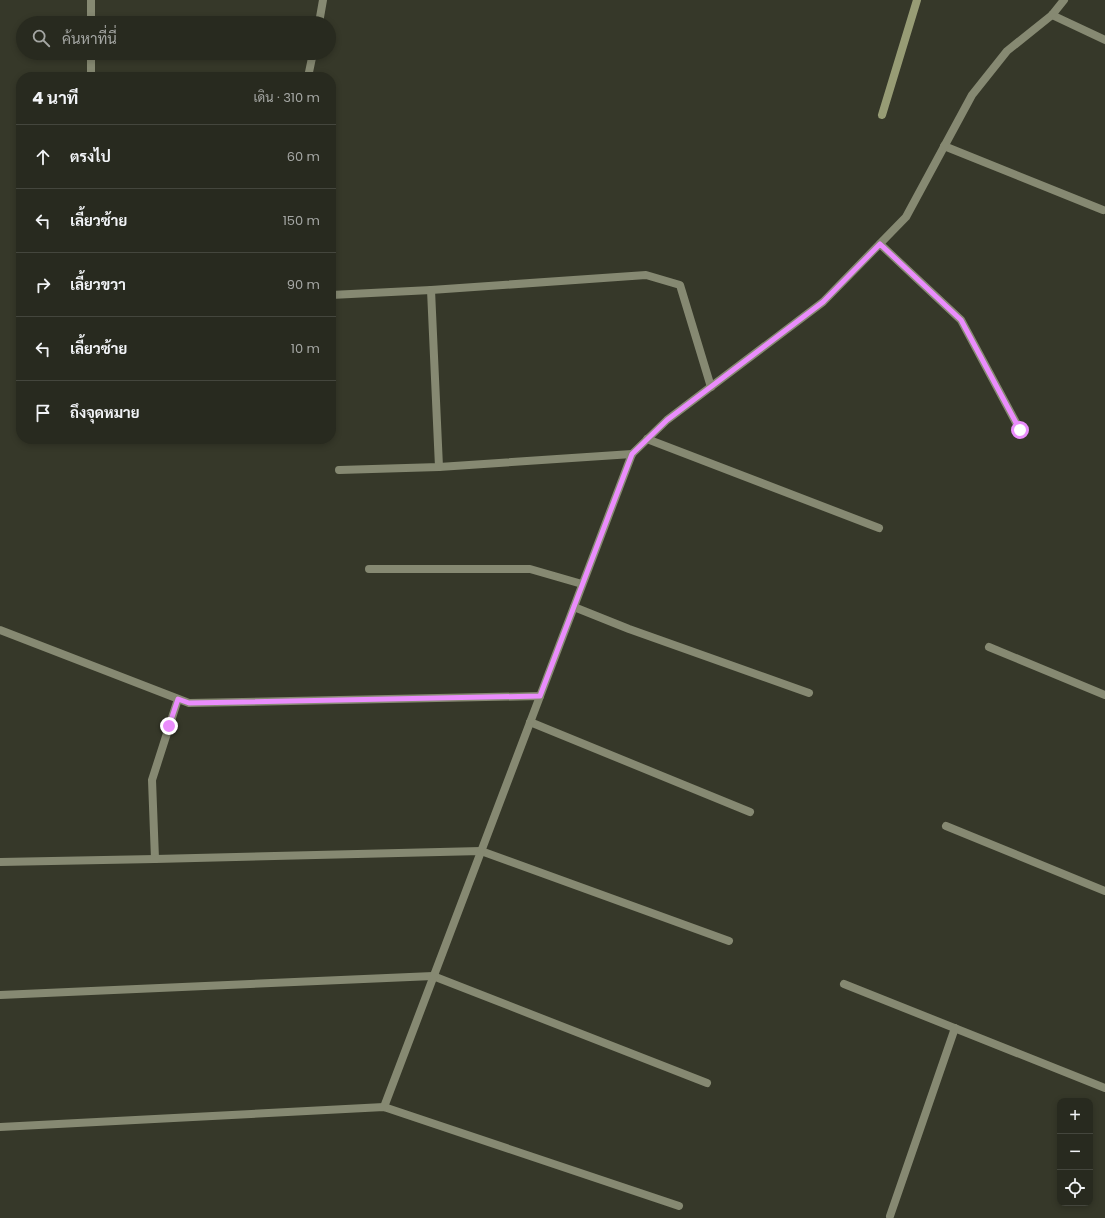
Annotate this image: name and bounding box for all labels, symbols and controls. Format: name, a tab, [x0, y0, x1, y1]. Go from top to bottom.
search box	[16, 16, 336, 60]
icon: search	[30, 27, 52, 49]
text: ค้นหาที่นี่	[62, 28, 117, 49]
text: 4 นาที	[32, 86, 78, 110]
text: เดิน · 310 m	[253, 88, 320, 107]
icon: ahead	[32, 146, 54, 168]
text: ตรงไป	[70, 146, 111, 167]
text: 60 m	[287, 147, 320, 166]
icon: left	[32, 210, 54, 232]
text: เลี้ยวซ้าย	[70, 210, 127, 231]
text: 150 m	[283, 211, 320, 230]
icon: right	[32, 274, 54, 296]
text: เลี้ยวขวา	[70, 274, 126, 295]
text: 90 m	[287, 275, 320, 294]
icon: left	[32, 338, 54, 360]
text: เลี้ยวซ้าย	[70, 338, 127, 359]
text: 10 m	[291, 339, 320, 358]
icon: arrive	[32, 402, 54, 424]
text: ถึงจุดหมาย	[70, 402, 140, 423]
route start	[1011, 421, 1029, 439]
route end	[160, 717, 178, 735]
map controls	[1057, 1098, 1093, 1206]
button: +	[1057, 1098, 1093, 1134]
button: −	[1057, 1134, 1093, 1170]
button: locate	[1057, 1170, 1093, 1206]

